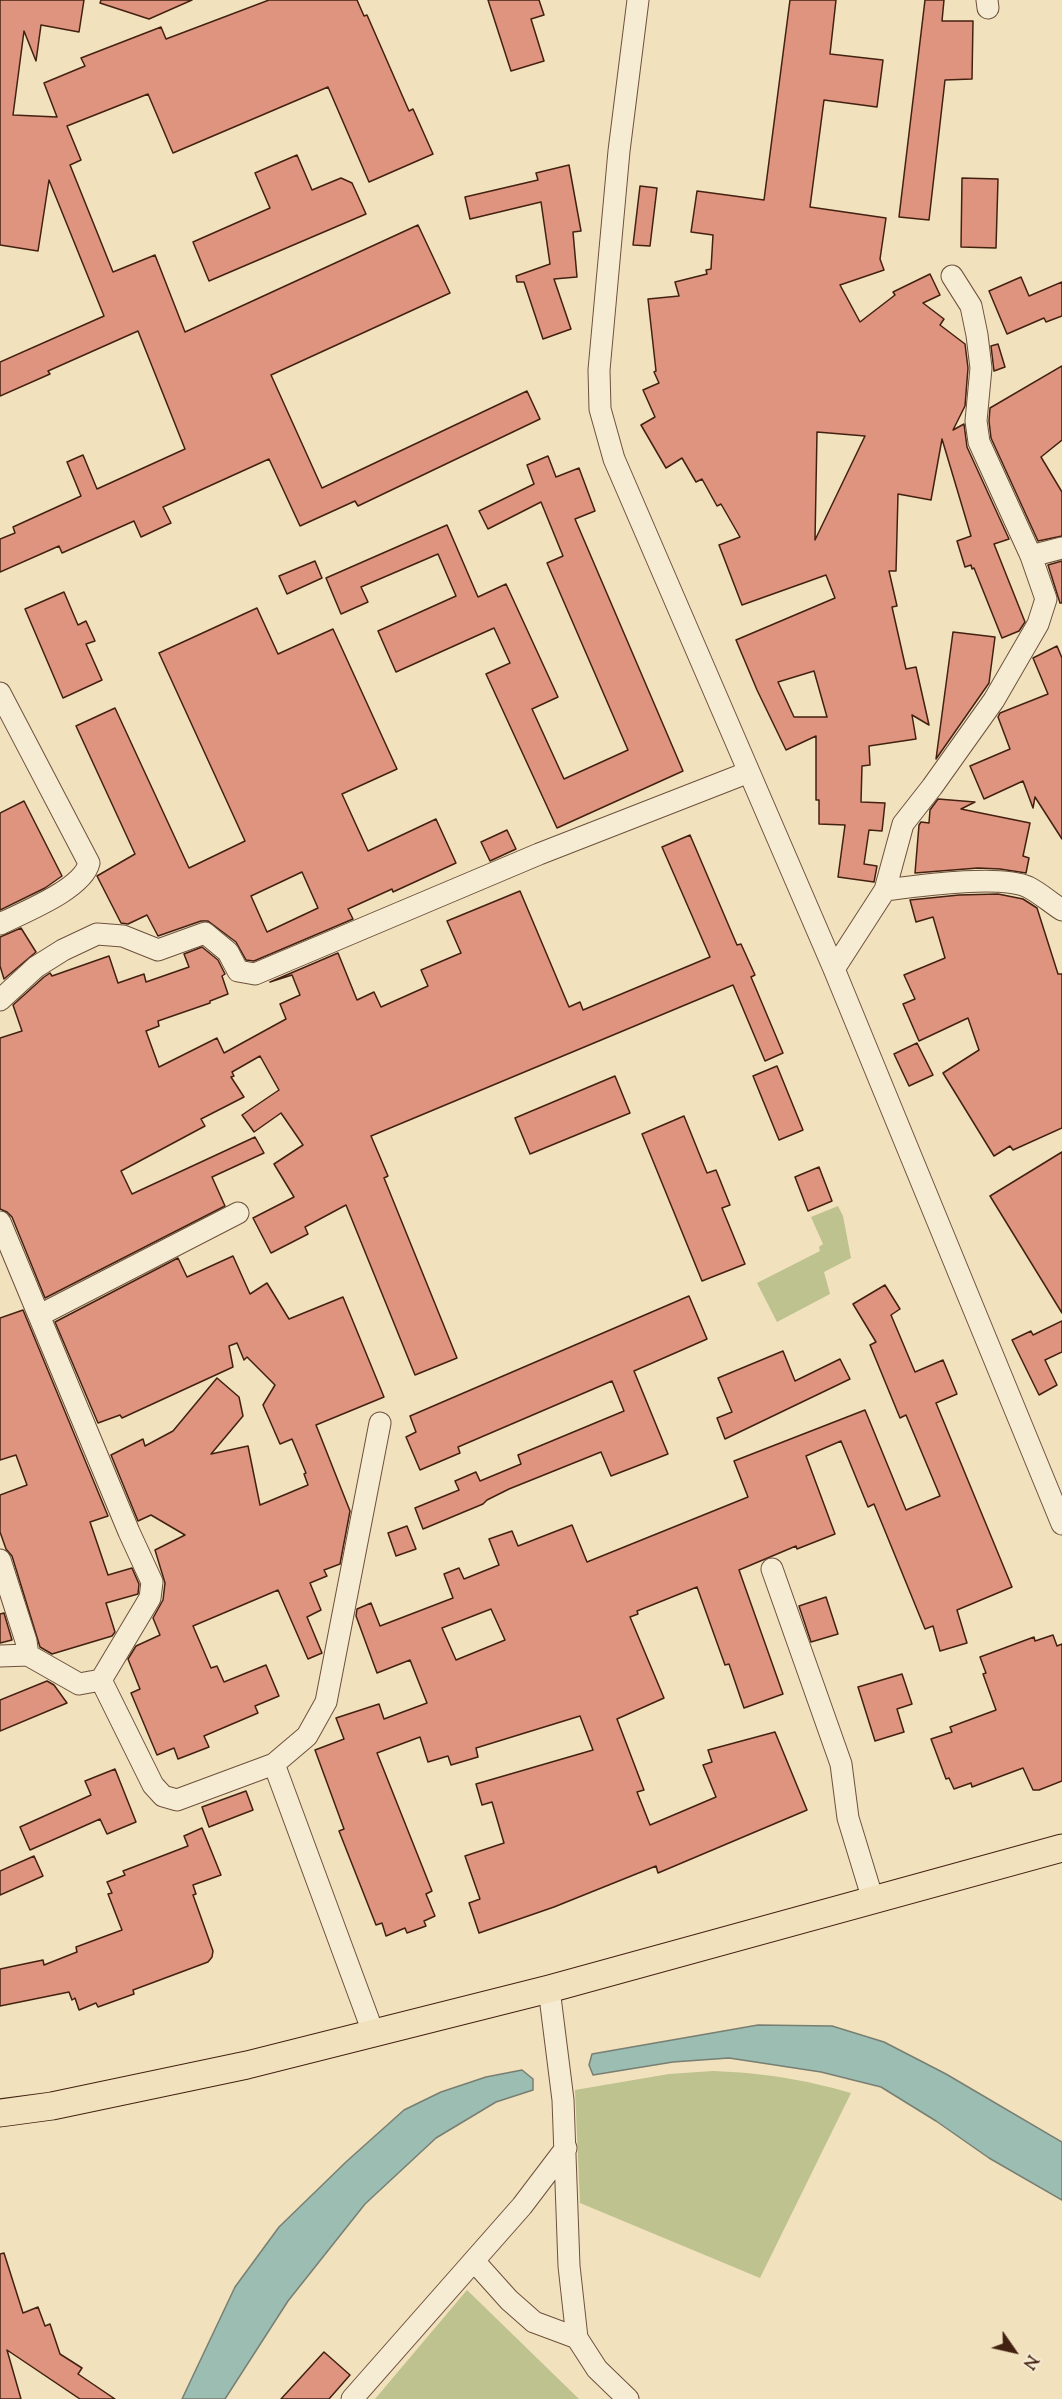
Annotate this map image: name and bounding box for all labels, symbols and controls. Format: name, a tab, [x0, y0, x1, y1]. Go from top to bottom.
north arrow	[984, 2321, 1044, 2381]
text: N	[1016, 2350, 1042, 2373]

